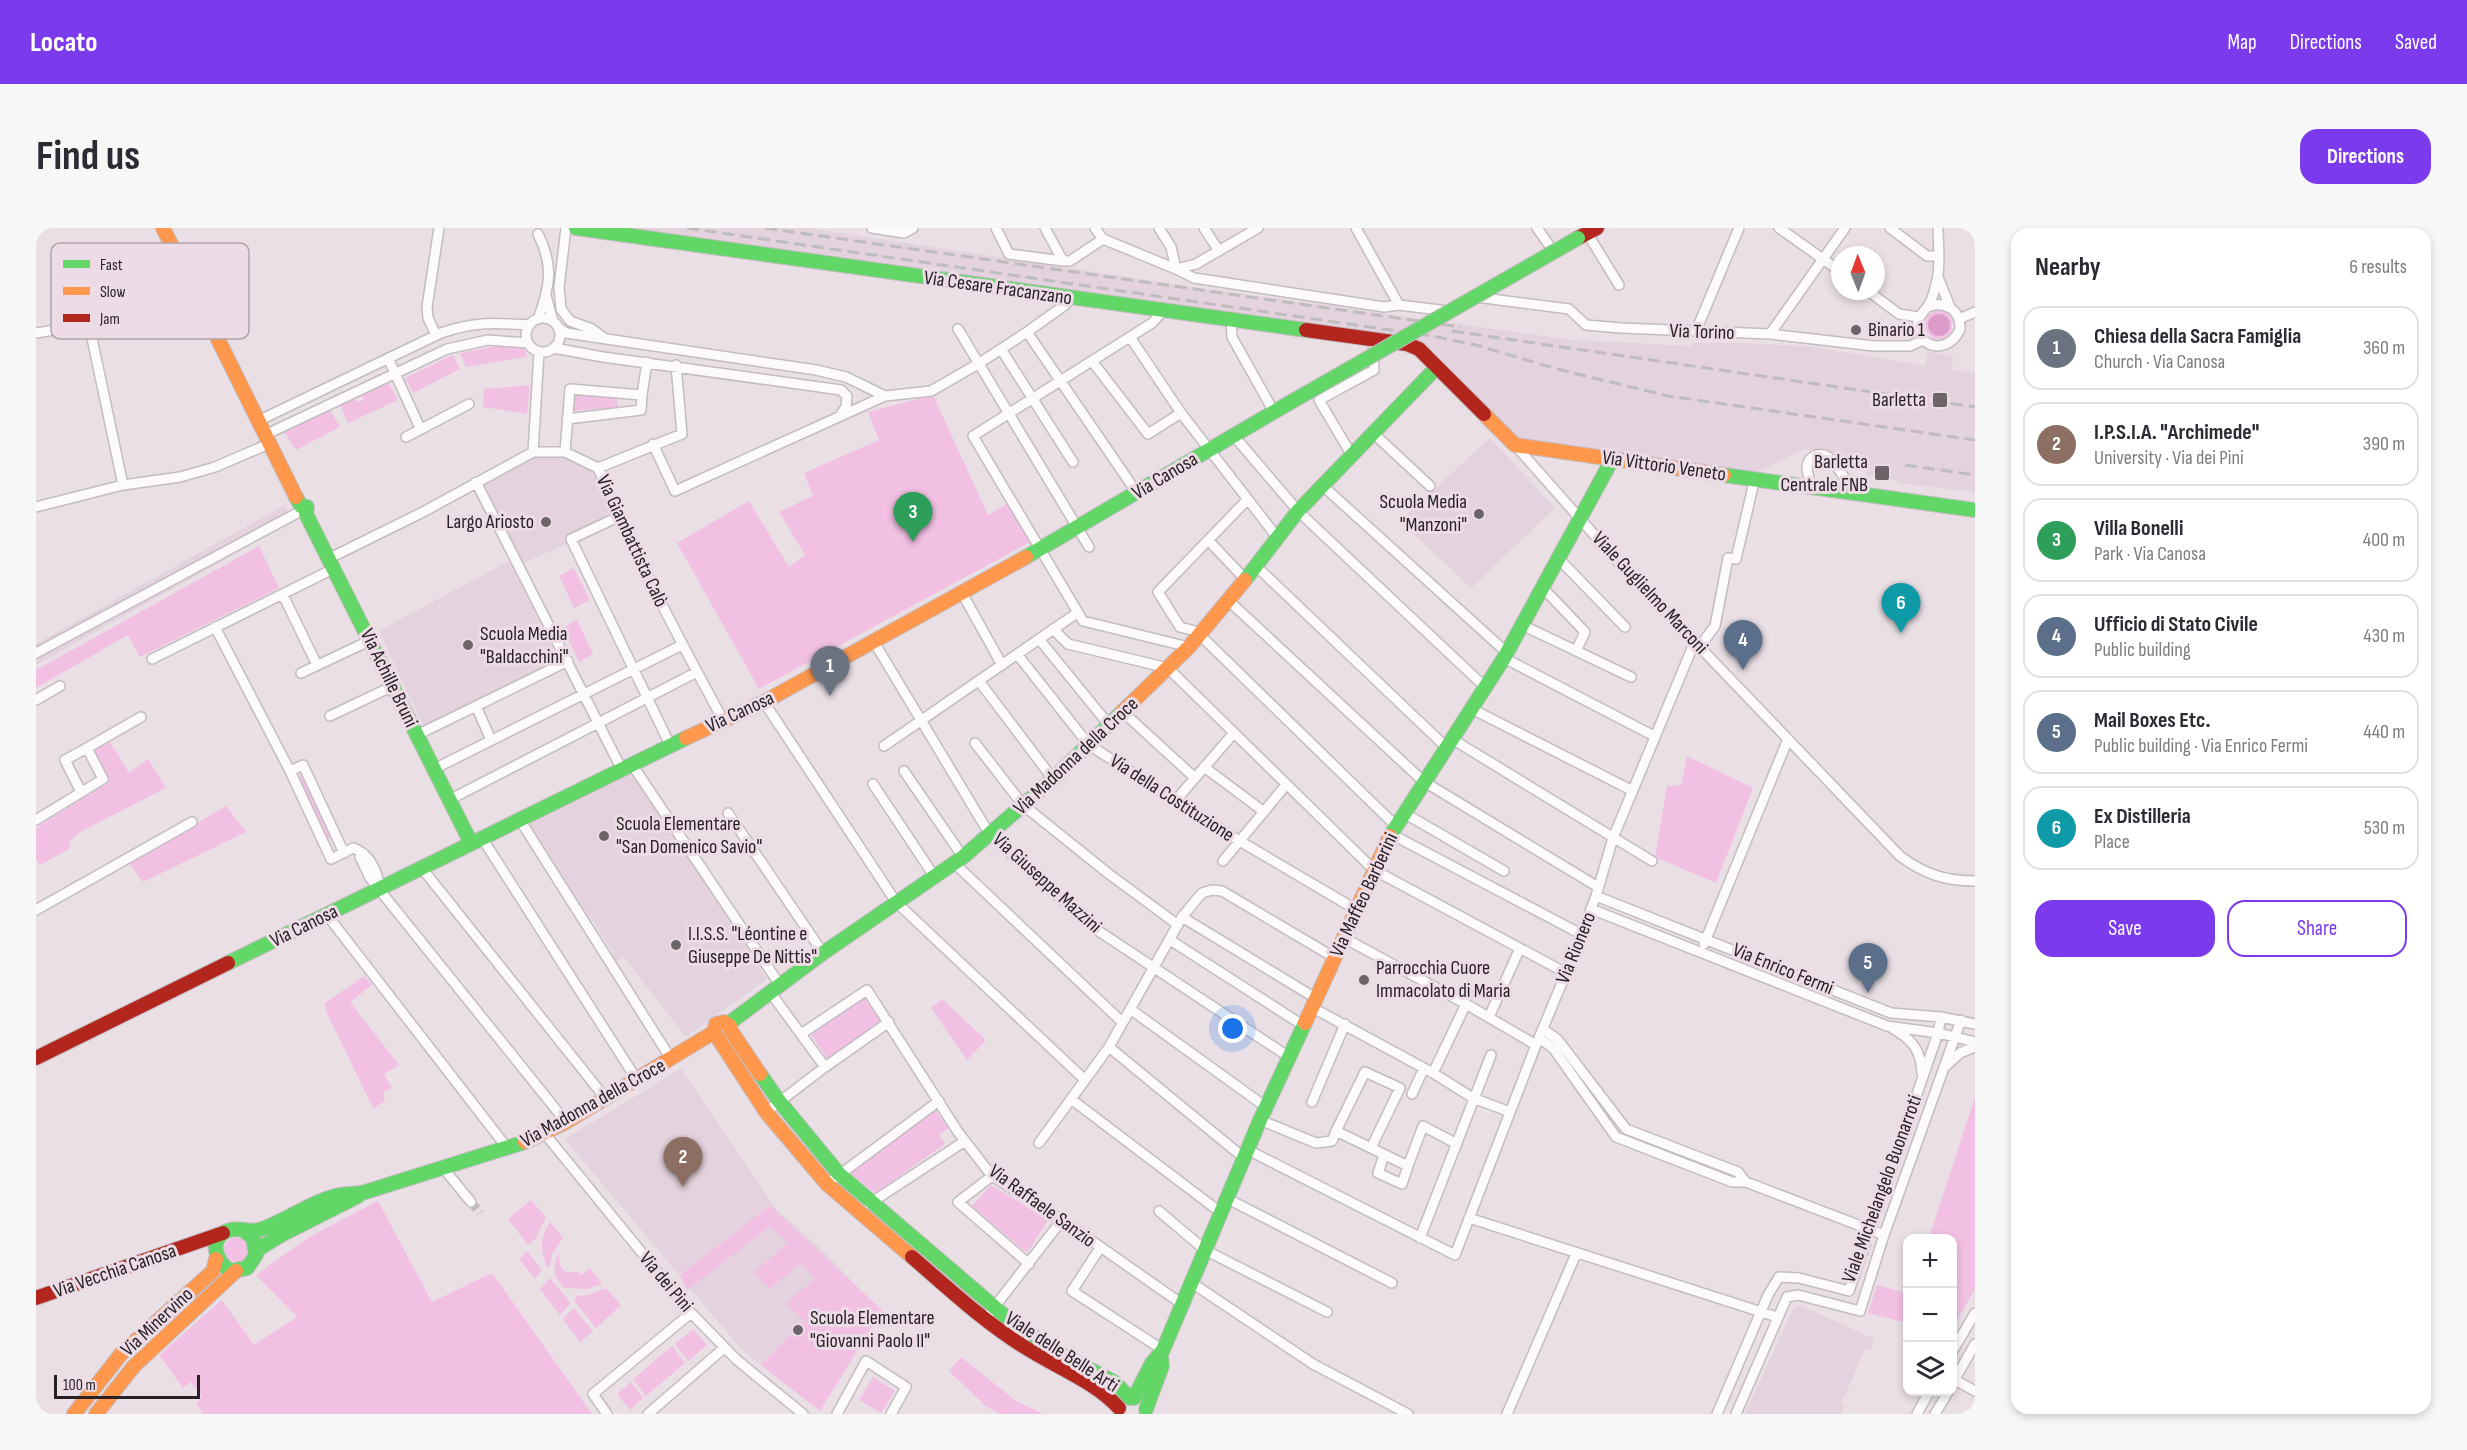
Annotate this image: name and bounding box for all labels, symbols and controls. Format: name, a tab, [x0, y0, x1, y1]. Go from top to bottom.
text: Locato	[30, 26, 97, 59]
text: Map	[2227, 30, 2257, 55]
text: Directions	[2290, 30, 2362, 55]
text: Saved	[2395, 30, 2437, 55]
button: Directions	[2300, 129, 2431, 184]
text: Find us	[36, 131, 140, 182]
legend	[51, 243, 249, 339]
north arrow	[1831, 246, 1885, 300]
text: Nearby	[2035, 252, 2101, 283]
text: 6 results	[2349, 255, 2407, 279]
text: Fast	[100, 256, 123, 275]
street label: Via Cesare Fracanzano	[923, 266, 1073, 310]
text: Slow	[100, 283, 125, 302]
text: Jam	[99, 310, 120, 329]
place label: Binario 1	[1868, 318, 1925, 342]
street label: Via Torino	[1669, 319, 1735, 345]
marker: Binario 1	[1849, 323, 1863, 337]
text: Chiesa della Sacra Famiglia	[2094, 323, 2301, 350]
text: 1	[2053, 336, 2060, 360]
text: 360 m	[2363, 336, 2405, 360]
text: Church · Via Canosa	[2094, 350, 2225, 374]
place label: Barletta	[1872, 388, 1926, 412]
marker: Barletta	[1931, 391, 1949, 409]
text: I.P.S.I.A. "Archimede"	[2094, 419, 2259, 446]
text: 2	[2052, 432, 2061, 456]
text: 390 m	[2363, 432, 2405, 456]
street label: Via Vittorio Veneto	[1601, 445, 1727, 487]
text: University · Via dei Pini	[2094, 446, 2244, 470]
street label: Via Canosa	[1128, 447, 1202, 505]
place label: Barletta Centrale FNB	[1781, 450, 1868, 497]
marker: Barletta Centrale FNB	[1873, 464, 1891, 482]
street label: Via Giambattista Calò	[591, 471, 673, 611]
place label: Scuola Media "Manzoni"	[1380, 490, 1467, 537]
pin: 3	[894, 492, 932, 542]
marker: Scuola Media "Manzoni"	[1472, 507, 1486, 521]
place label: Largo Ariosto	[446, 510, 534, 534]
marker: Largo Ariosto	[539, 515, 553, 529]
text: Villa Bonelli	[2094, 515, 2184, 542]
street label: Viale Guglielmo Marconi	[1587, 527, 1713, 659]
text: 3	[2052, 528, 2061, 552]
text: 400 m	[2363, 528, 2405, 552]
text: Park · Via Canosa	[2094, 542, 2206, 566]
pin: 6	[1882, 584, 1920, 633]
text: Ufficio di Stato Civile	[2094, 611, 2258, 638]
pin: 4	[1724, 620, 1762, 670]
place label: Scuola Media "Baldacchini"	[480, 622, 569, 669]
text: 4	[2052, 624, 2061, 648]
text: 430 m	[2363, 624, 2405, 648]
street label: Via Achille Bruni	[355, 625, 423, 731]
marker: Scuola Media "Baldacchini"	[461, 638, 475, 652]
text: Public building	[2094, 638, 2191, 662]
pin: 1	[810, 646, 850, 696]
street label: Via Canosa	[702, 686, 778, 738]
street label: Via Madonna della Croce	[1009, 692, 1143, 820]
text: Mail Boxes Etc.	[2094, 707, 2211, 734]
text: 5	[2052, 720, 2061, 744]
text: 440 m	[2363, 720, 2405, 744]
text: Public building · Via Enrico Fermi	[2094, 734, 2308, 758]
street label: Via della Costituzione	[1105, 749, 1239, 847]
text: Ex Distilleria	[2094, 803, 2191, 830]
place label: Scuola Elementare "San Domenico Savio"	[616, 812, 762, 859]
text: 6	[2052, 816, 2061, 840]
text: 530 m	[2364, 816, 2405, 840]
street label: Via Giuseppe Mazzini	[987, 828, 1107, 938]
marker: Scuola Elementare "San Domenico Savio"	[597, 829, 611, 843]
street label: Via Maffeo Barberini	[1325, 829, 1403, 961]
text: Place	[2094, 830, 2130, 854]
street label: Via Canosa	[266, 899, 342, 953]
button: Save	[2035, 900, 2215, 957]
button: Share	[2227, 900, 2407, 957]
street label: Via Rionero	[1551, 909, 1601, 987]
place label: I.I.S.S. "Léontine e Giuseppe De Nittis"	[688, 922, 817, 969]
marker: I.I.S.S. "Léontine e Giuseppe De Nittis"	[669, 938, 683, 952]
street label: Via Enrico Fermi	[1729, 938, 1837, 1000]
pin: 5	[1848, 944, 1888, 993]
place label: Parrocchia Cuore Immacolato di Maria	[1376, 956, 1510, 1003]
marker: Parrocchia Cuore Immacolato di Maria	[1357, 973, 1371, 987]
your location	[1218, 1014, 1247, 1043]
street label: Via Madonna della Croce	[516, 1053, 670, 1153]
street label: Viale Michelangelo Buonarroti	[1837, 1092, 1927, 1286]
pin: 2	[664, 1138, 702, 1187]
street label: Via Raffaele Sanzio	[984, 1159, 1100, 1253]
map controls	[1903, 1234, 1957, 1396]
button: +	[1903, 1234, 1957, 1288]
street label: Via Vecchia Canosa	[51, 1239, 179, 1303]
street label: Via dei Pini	[634, 1247, 698, 1317]
street label: Via Minervino	[116, 1283, 198, 1361]
button: −	[1903, 1288, 1957, 1342]
place label: Scuola Elementare "Giovanni Paolo II"	[810, 1306, 935, 1353]
street label: Viale delle Belle Arti	[1001, 1306, 1123, 1398]
marker: Scuola Elementare "Giovanni Paolo II"	[791, 1323, 805, 1337]
button: layers	[1903, 1342, 1957, 1396]
scale bar	[54, 1372, 200, 1400]
text: 100 m	[63, 1376, 96, 1395]

